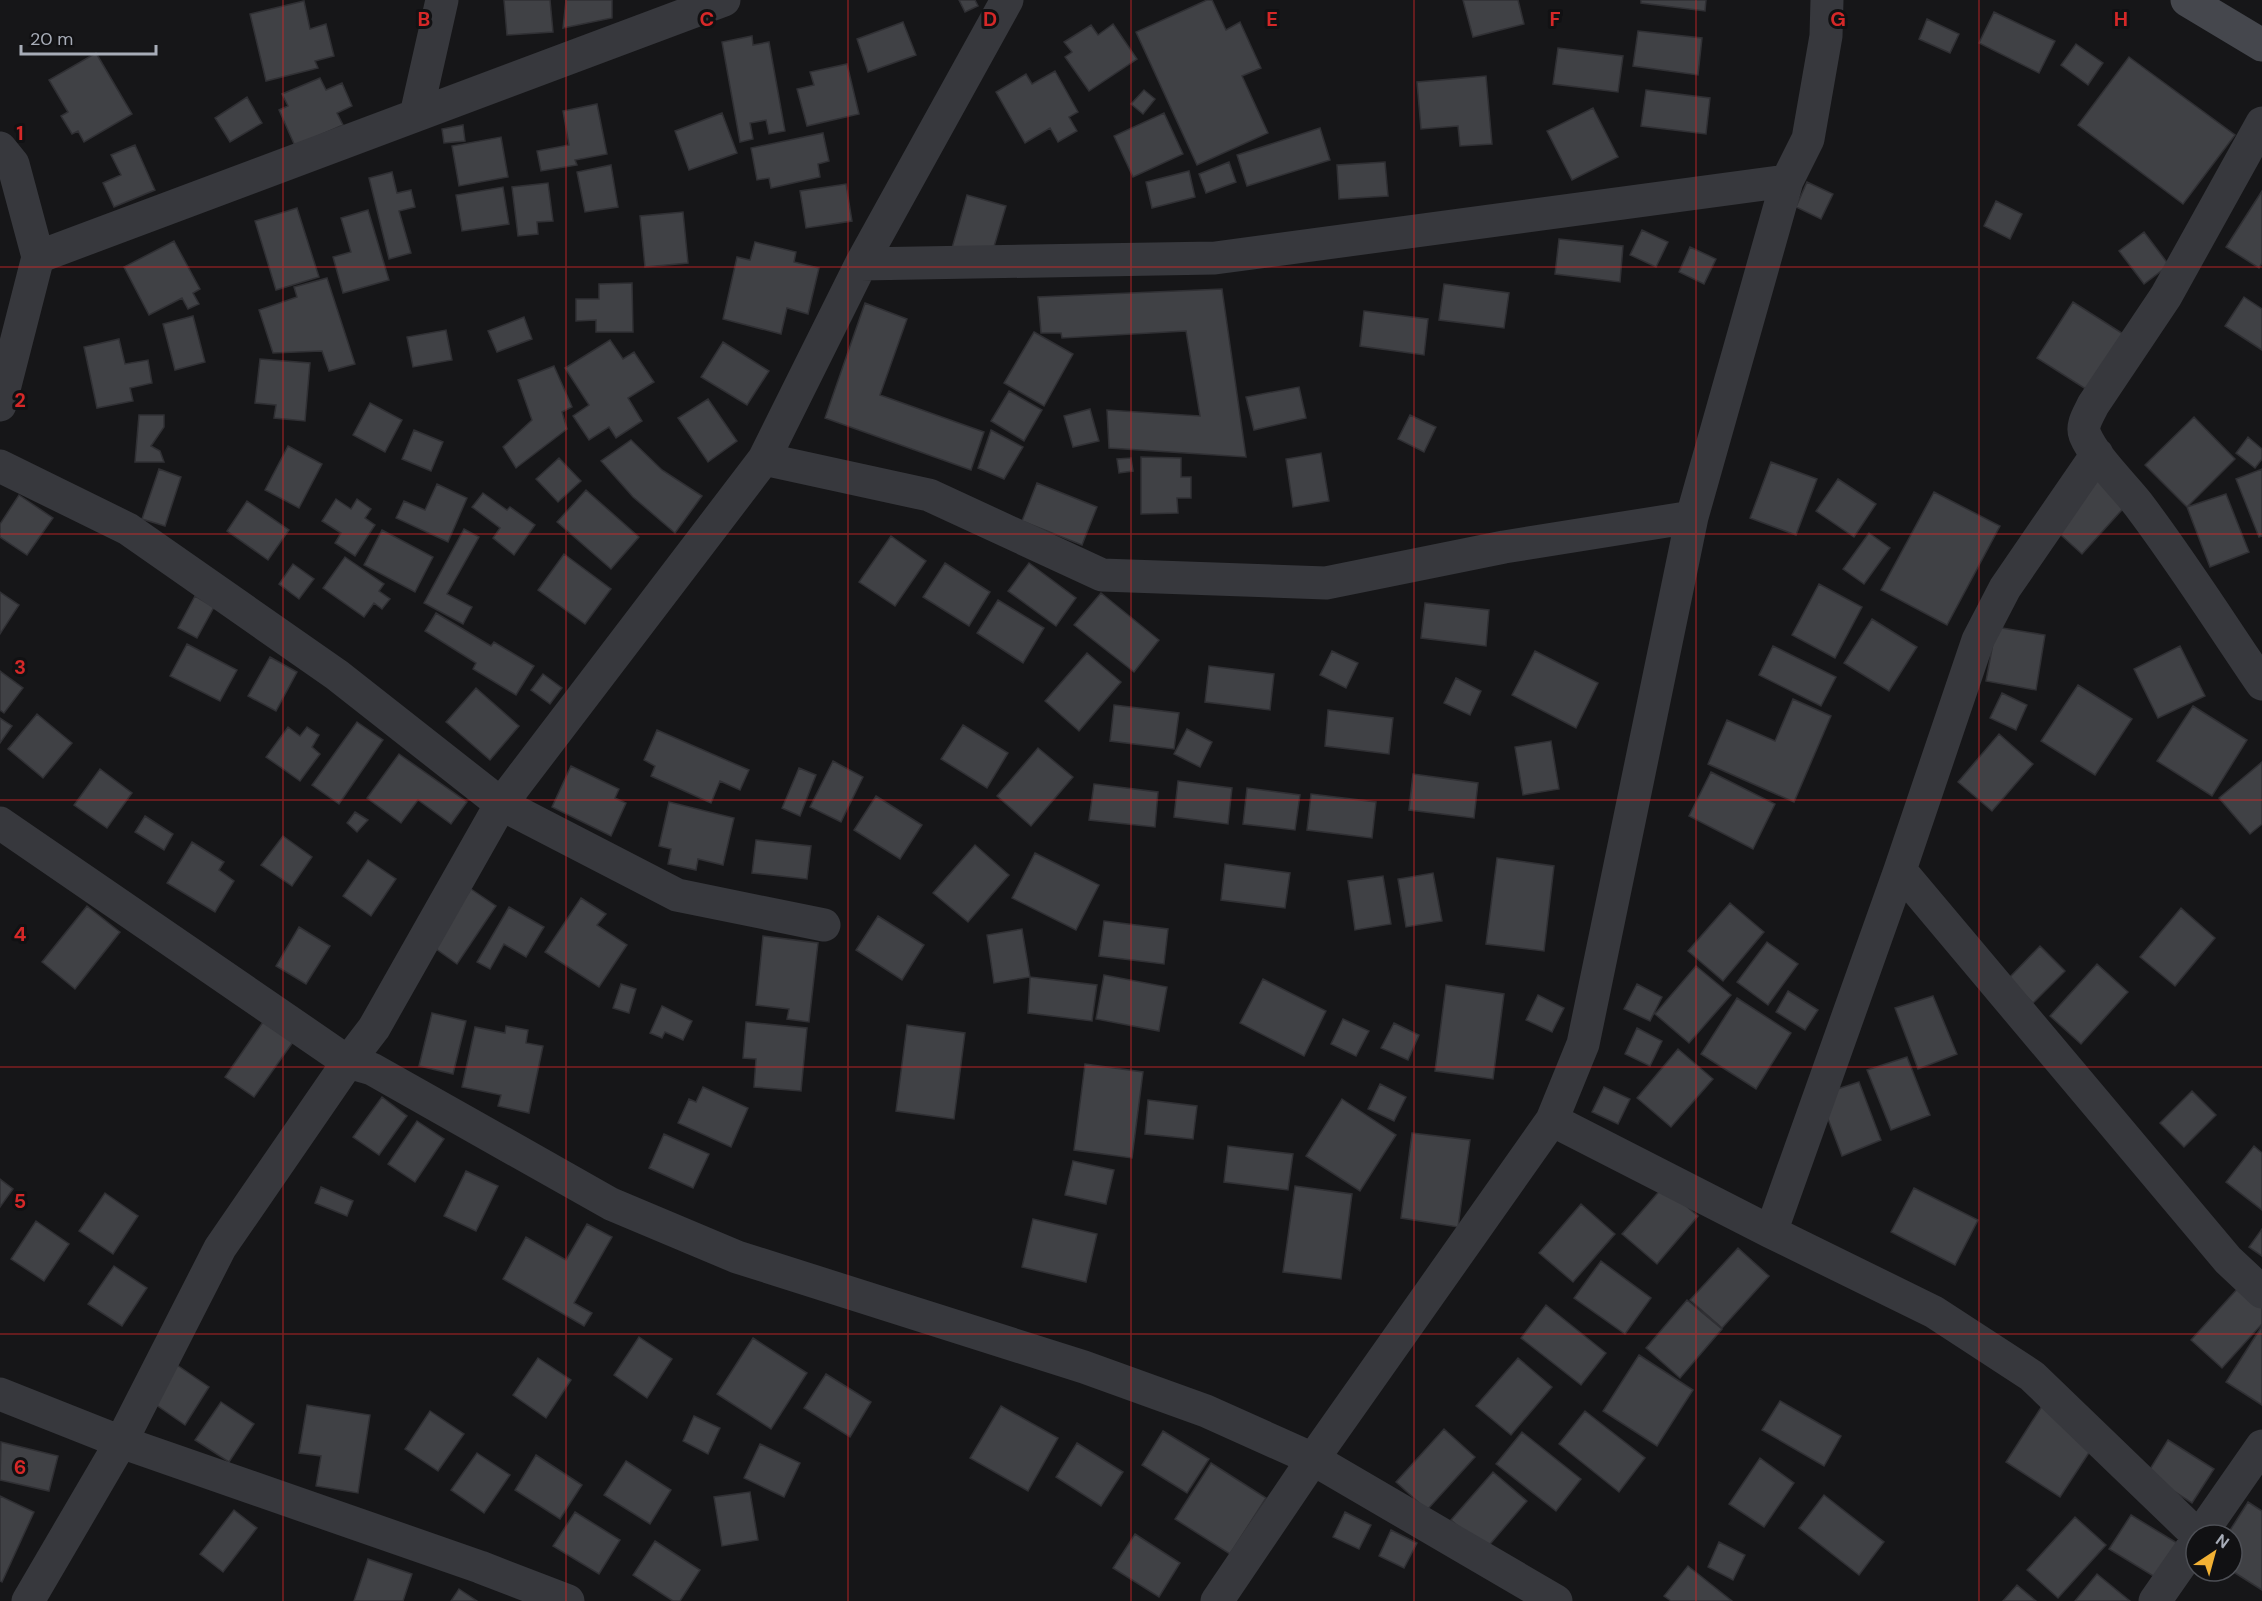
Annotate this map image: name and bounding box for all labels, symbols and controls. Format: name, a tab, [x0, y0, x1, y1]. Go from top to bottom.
text: B	[418, 6, 430, 32]
text: C	[700, 6, 714, 32]
text: D	[983, 6, 997, 32]
text: E	[1266, 6, 1278, 32]
text: F	[1549, 6, 1561, 32]
text: G	[1830, 6, 1846, 32]
text: H	[2114, 6, 2128, 32]
scale bar	[21, 18, 156, 56]
text: 20 m	[30, 27, 73, 51]
text: 1	[16, 120, 24, 146]
text: 2	[14, 387, 26, 413]
text: 3	[14, 654, 26, 680]
text: 4	[14, 921, 27, 947]
text: 5	[14, 1188, 26, 1214]
text: 6	[14, 1454, 26, 1480]
north arrow	[2184, 1523, 2244, 1583]
text: N	[2212, 1529, 2233, 1553]

